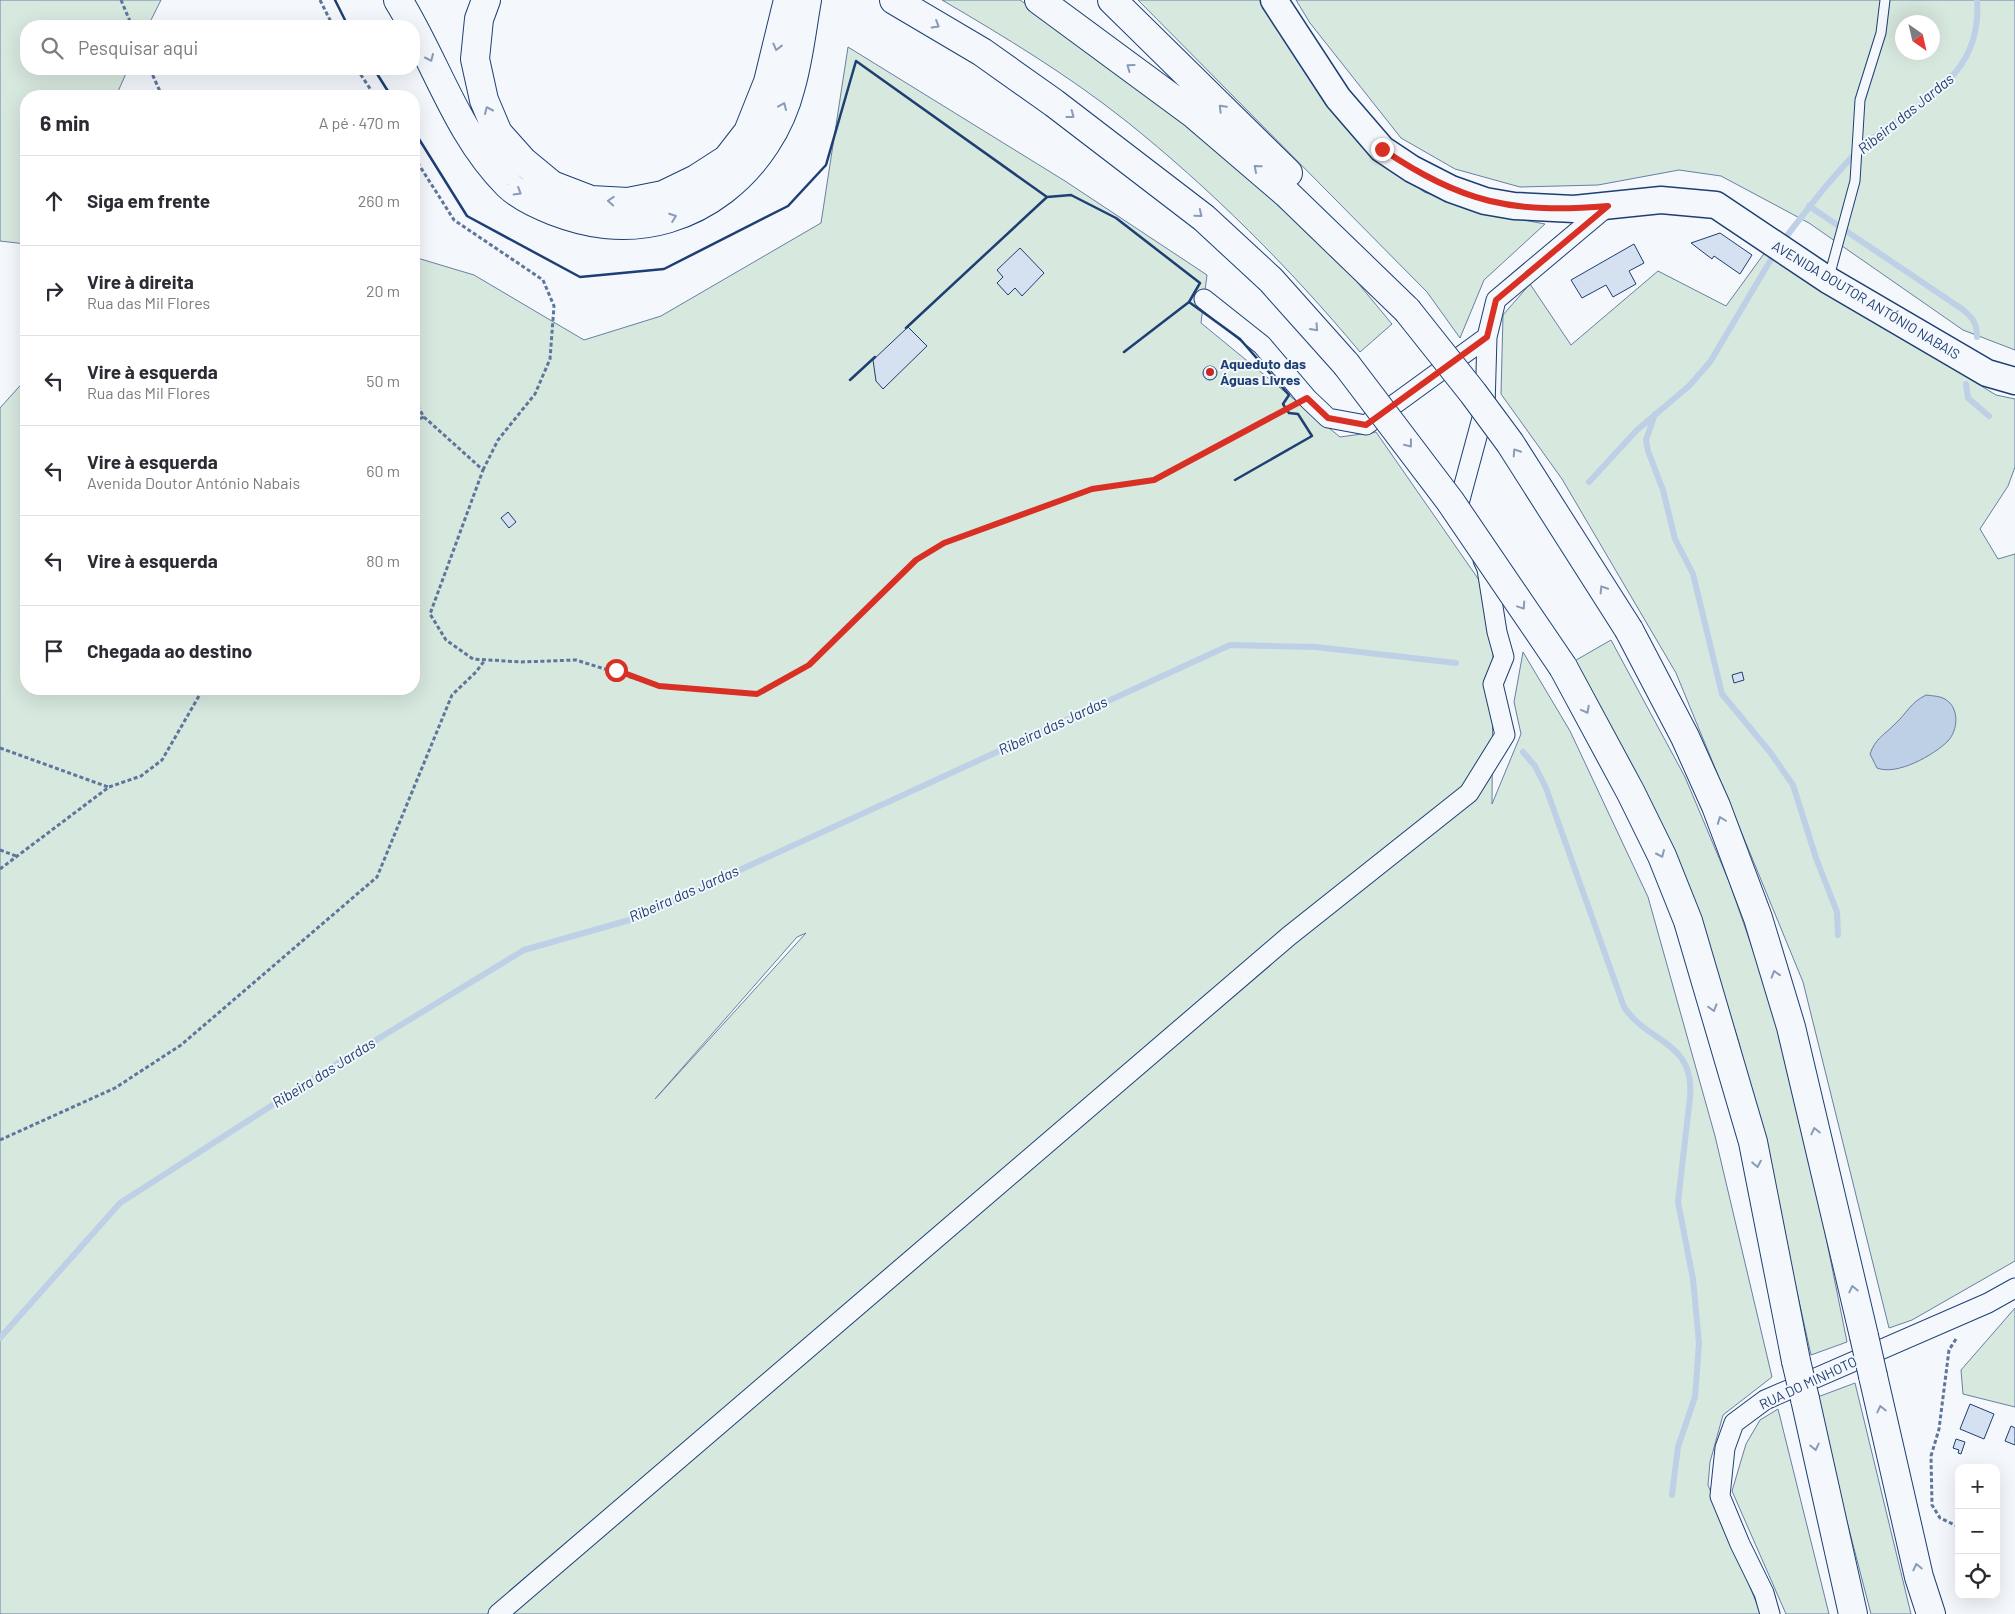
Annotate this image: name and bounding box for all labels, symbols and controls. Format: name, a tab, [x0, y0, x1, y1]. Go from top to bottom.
north arrow	[1895, 15, 1940, 60]
one-way arrow	[930, 18, 939, 28]
search box	[20, 20, 420, 75]
icon: search	[38, 34, 66, 62]
text: Pesquisar aqui	[78, 36, 198, 59]
one-way arrow	[772, 43, 783, 52]
one-way arrow	[423, 53, 434, 62]
one-way arrow	[1126, 64, 1136, 73]
water label: Ribeira das Jardas	[1854, 69, 1957, 157]
one-way arrow	[777, 102, 788, 111]
one-way arrow	[1219, 105, 1228, 114]
one-way arrow	[483, 106, 494, 115]
one-way arrow	[1065, 109, 1075, 118]
text: 6 min	[40, 110, 90, 135]
text: A pé · 470 m	[319, 113, 400, 132]
route end	[1371, 138, 1394, 161]
one-way arrow	[1254, 165, 1263, 174]
one-way arrow	[513, 185, 522, 195]
icon: ahead	[40, 187, 68, 215]
text: Siga em frente	[87, 189, 210, 212]
text: 260 m	[358, 191, 400, 210]
one-way arrow	[607, 196, 615, 207]
one-way arrow	[1193, 209, 1202, 217]
one-way arrow	[668, 213, 676, 223]
street label: AVENIDA DOUTOR ANTÓNIO NABAIS	[1769, 237, 1963, 363]
text: Vire à direita	[87, 270, 194, 293]
icon: right	[40, 277, 68, 305]
text: 20 m	[366, 281, 400, 300]
text: Rua das Mil Flores	[87, 293, 210, 312]
one-way arrow	[1309, 323, 1318, 332]
place label: Aqueduto das Águas Livres	[1220, 355, 1306, 388]
text: Vire à esquerda	[87, 360, 218, 383]
marker: Aqueduto das Águas Livres	[1204, 366, 1216, 378]
icon: left	[40, 367, 68, 395]
text: 50 m	[366, 371, 400, 390]
text: Rua das Mil Flores	[87, 383, 210, 402]
one-way arrow	[1403, 438, 1411, 447]
one-way arrow	[1513, 448, 1522, 458]
text: Vire à esquerda	[87, 450, 218, 473]
icon: left	[40, 457, 68, 485]
text: 60 m	[366, 461, 400, 480]
text: Avenida Doutor António Nabais	[87, 473, 300, 492]
icon: left	[40, 547, 68, 575]
text: Vire à esquerda	[87, 549, 218, 572]
text: 80 m	[366, 551, 400, 570]
one-way arrow	[1600, 586, 1609, 595]
one-way arrow	[1516, 600, 1525, 610]
icon: arrive	[40, 637, 68, 665]
text: Chegada ao destino	[87, 639, 252, 662]
route start	[605, 659, 628, 682]
water label: Ribeira das Jardas	[995, 692, 1110, 758]
one-way arrow	[1580, 705, 1590, 714]
one-way arrow	[1717, 817, 1727, 825]
one-way arrow	[1654, 849, 1665, 858]
water label: Ribeira das Jardas	[626, 861, 741, 925]
one-way arrow	[1770, 970, 1780, 978]
one-way arrow	[1708, 1003, 1718, 1012]
water label: Ribeira das Jardas	[269, 1033, 378, 1111]
one-way arrow	[1810, 1127, 1821, 1136]
one-way arrow	[1752, 1160, 1762, 1169]
one-way arrow	[1848, 1285, 1859, 1294]
street label: RUA DO MINHOTO	[1756, 1352, 1859, 1413]
one-way arrow	[1876, 1404, 1887, 1413]
one-way arrow	[1809, 1443, 1820, 1452]
map controls	[1955, 1464, 2000, 1599]
button: +	[1955, 1464, 2000, 1509]
button: −	[1955, 1509, 2000, 1554]
button: locate	[1955, 1554, 2000, 1599]
one-way arrow	[1912, 1563, 1923, 1572]

